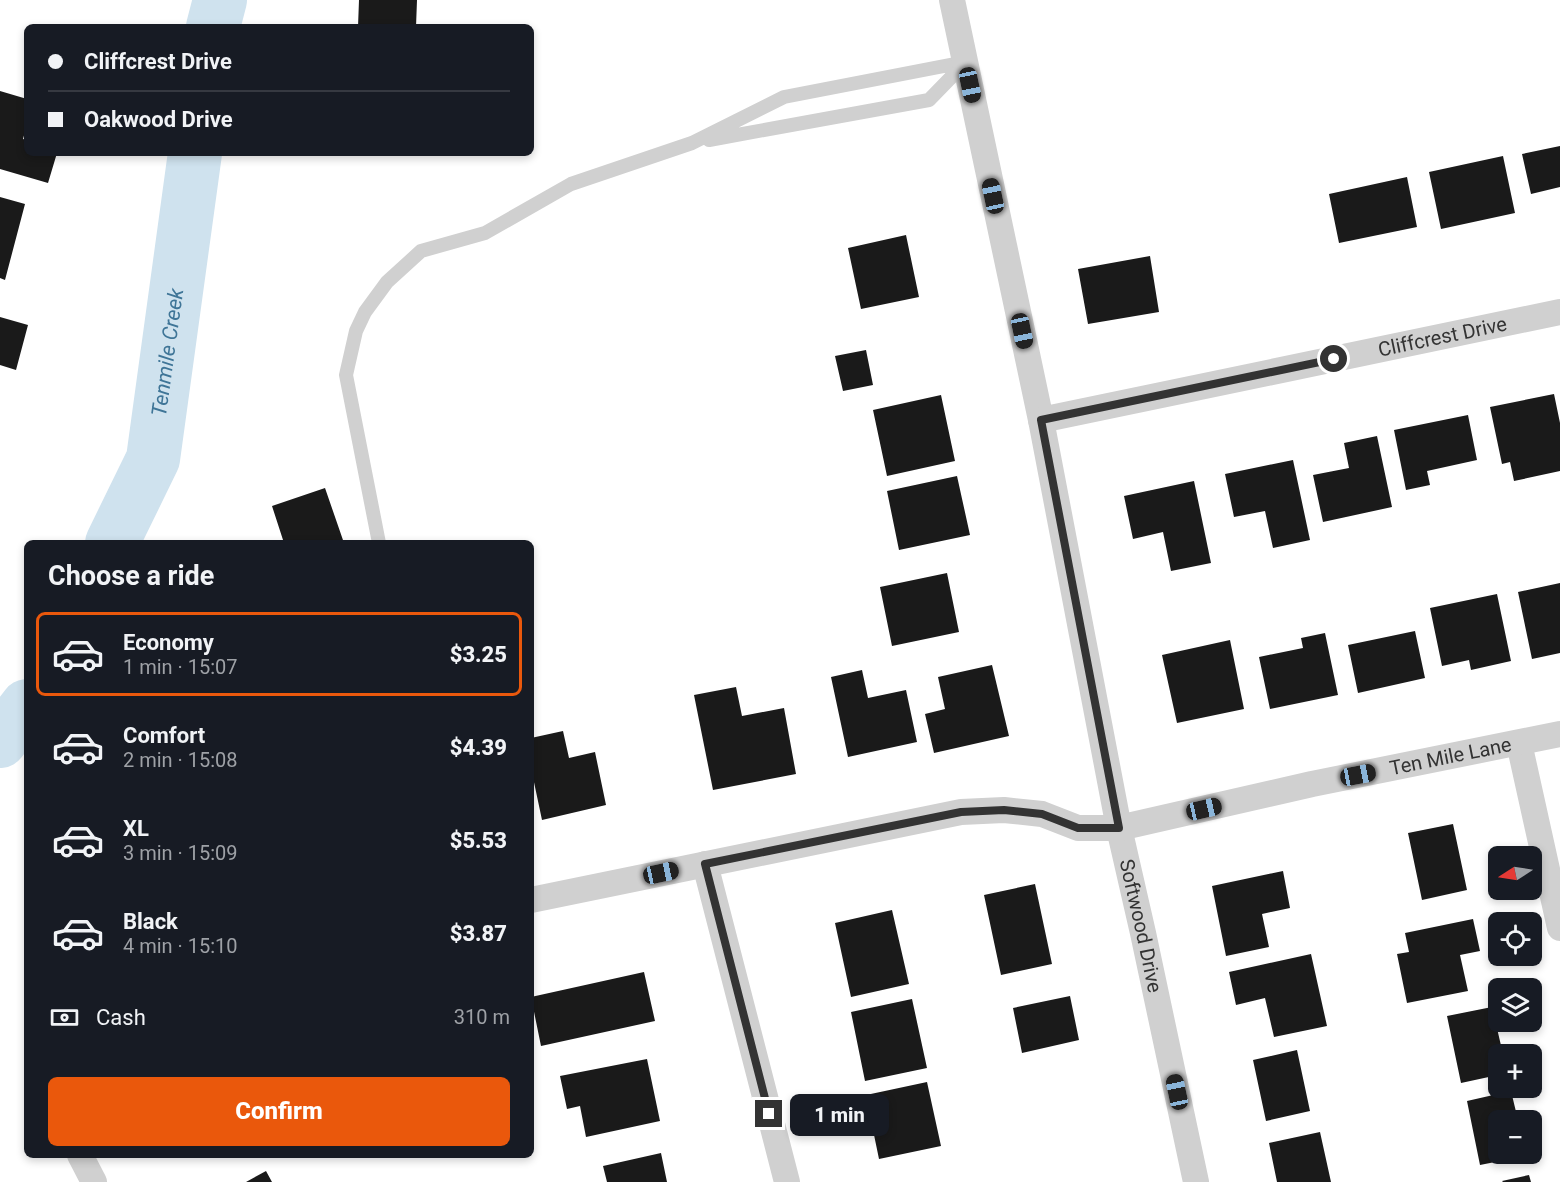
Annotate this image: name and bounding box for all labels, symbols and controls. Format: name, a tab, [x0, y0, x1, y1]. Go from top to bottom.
text: Cliffcrest Drive	[84, 49, 232, 74]
car	[957, 66, 983, 104]
text: Oakwood Drive	[84, 107, 233, 132]
car	[980, 177, 1006, 215]
water label: Tenmile Creek	[147, 286, 188, 418]
street label: Cliffcrest Drive	[1376, 311, 1509, 362]
car	[1009, 312, 1035, 350]
route start	[1320, 345, 1347, 372]
text: Choose a ride	[48, 560, 214, 592]
icon: car	[51, 627, 105, 681]
text: Economy	[123, 630, 214, 655]
text: $3.25	[450, 642, 507, 667]
text: 1 min · 15:07	[123, 655, 238, 679]
icon: car	[51, 720, 105, 774]
text: Comfort	[123, 723, 205, 748]
street label: Ten Mile Lane	[1387, 732, 1513, 780]
text: $4.39	[450, 735, 507, 760]
text: 2 min · 15:08	[123, 748, 238, 772]
car	[1339, 763, 1377, 787]
car	[1184, 796, 1224, 822]
icon: car	[51, 813, 105, 867]
text: XL	[123, 816, 149, 841]
text: $5.53	[450, 828, 507, 853]
text: 3 min · 15:09	[123, 841, 238, 865]
north arrow	[1488, 846, 1542, 900]
map controls	[1488, 846, 1542, 1164]
street label: Softwood Drive	[1115, 857, 1167, 995]
car	[642, 860, 680, 886]
icon: car	[51, 906, 105, 960]
text: Black	[123, 909, 178, 934]
button: locate	[1488, 912, 1542, 966]
text: $3.87	[450, 921, 507, 946]
text: 4 min · 15:10	[123, 934, 238, 958]
button: layers	[1488, 978, 1542, 1032]
icon: cash	[48, 1001, 81, 1034]
text: Cash	[96, 1005, 146, 1030]
text: 310 m	[454, 1005, 510, 1029]
button: +	[1488, 1044, 1542, 1098]
car	[1164, 1073, 1190, 1111]
button: Confirm	[48, 1077, 510, 1146]
callout: 1 min	[790, 1093, 889, 1135]
route end	[755, 1100, 782, 1127]
text: 1 min	[814, 1103, 865, 1127]
button: −	[1488, 1110, 1542, 1164]

